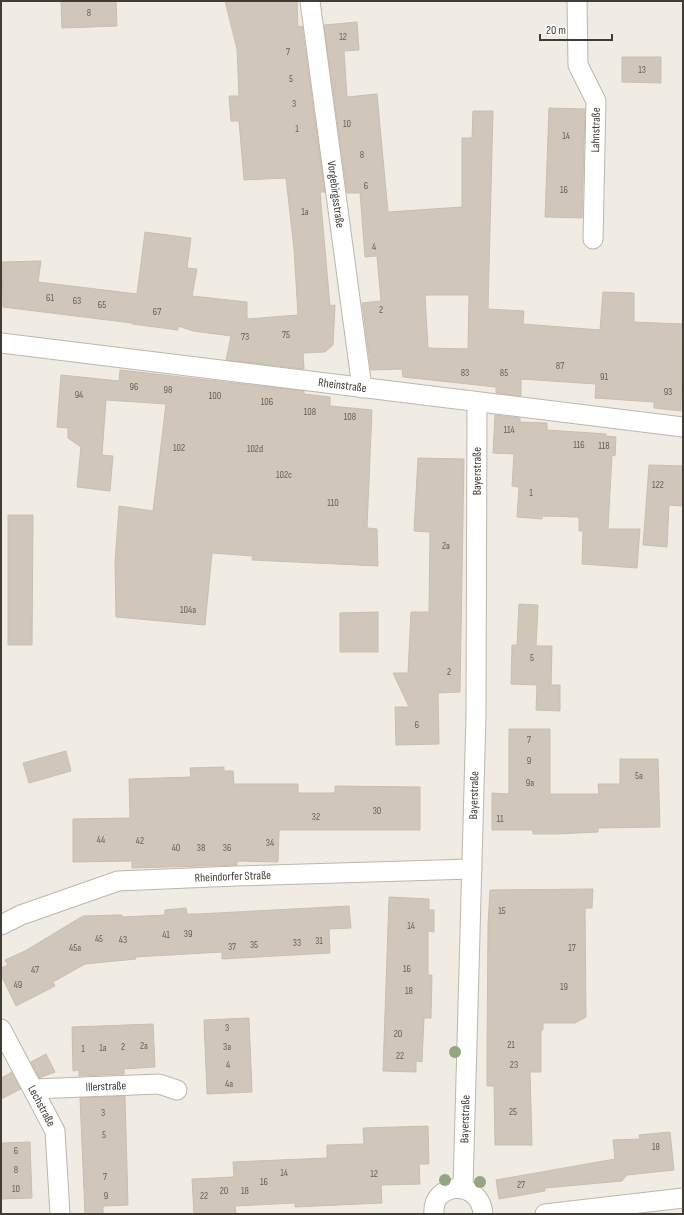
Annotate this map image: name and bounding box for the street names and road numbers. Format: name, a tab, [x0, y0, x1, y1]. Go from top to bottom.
street label: Lahnstraße	[588, 107, 604, 153]
street label: Vorgebirgsstraße	[324, 160, 348, 229]
street label: Rheinstraße	[317, 375, 368, 395]
street label: Bayerstraße	[469, 447, 484, 495]
street label: Bayerstraße	[466, 771, 482, 820]
street label: Rheindorfer Straße	[194, 867, 271, 885]
street label: Illerstraße	[85, 1078, 127, 1094]
street label: Lechstraße	[25, 1083, 59, 1129]
street label: Bayerstraße	[457, 1094, 473, 1143]

